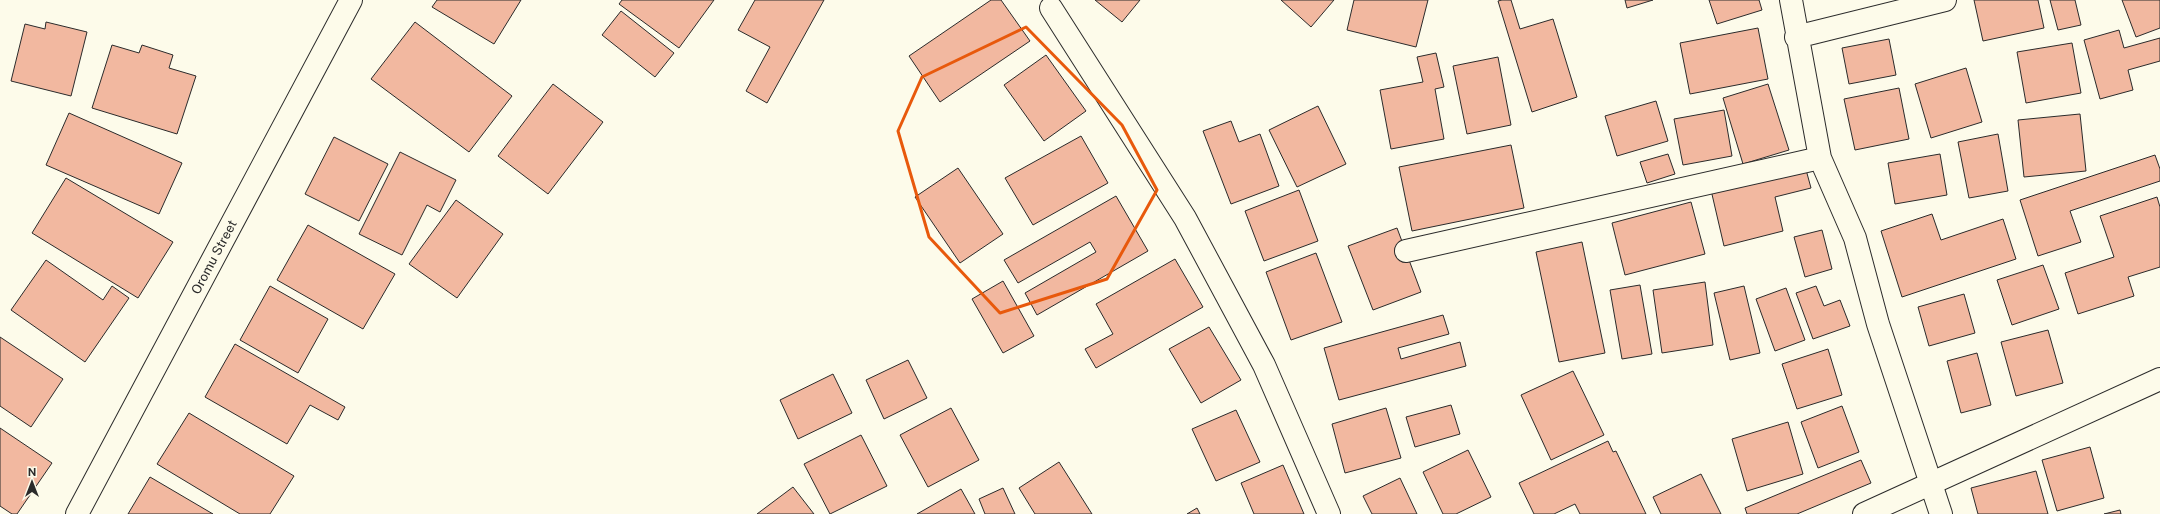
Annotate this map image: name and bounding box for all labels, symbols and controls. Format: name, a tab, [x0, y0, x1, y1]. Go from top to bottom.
street label: Oromu Street	[188, 217, 240, 297]
north arrow	[12, 462, 52, 502]
text: N	[28, 466, 36, 478]

